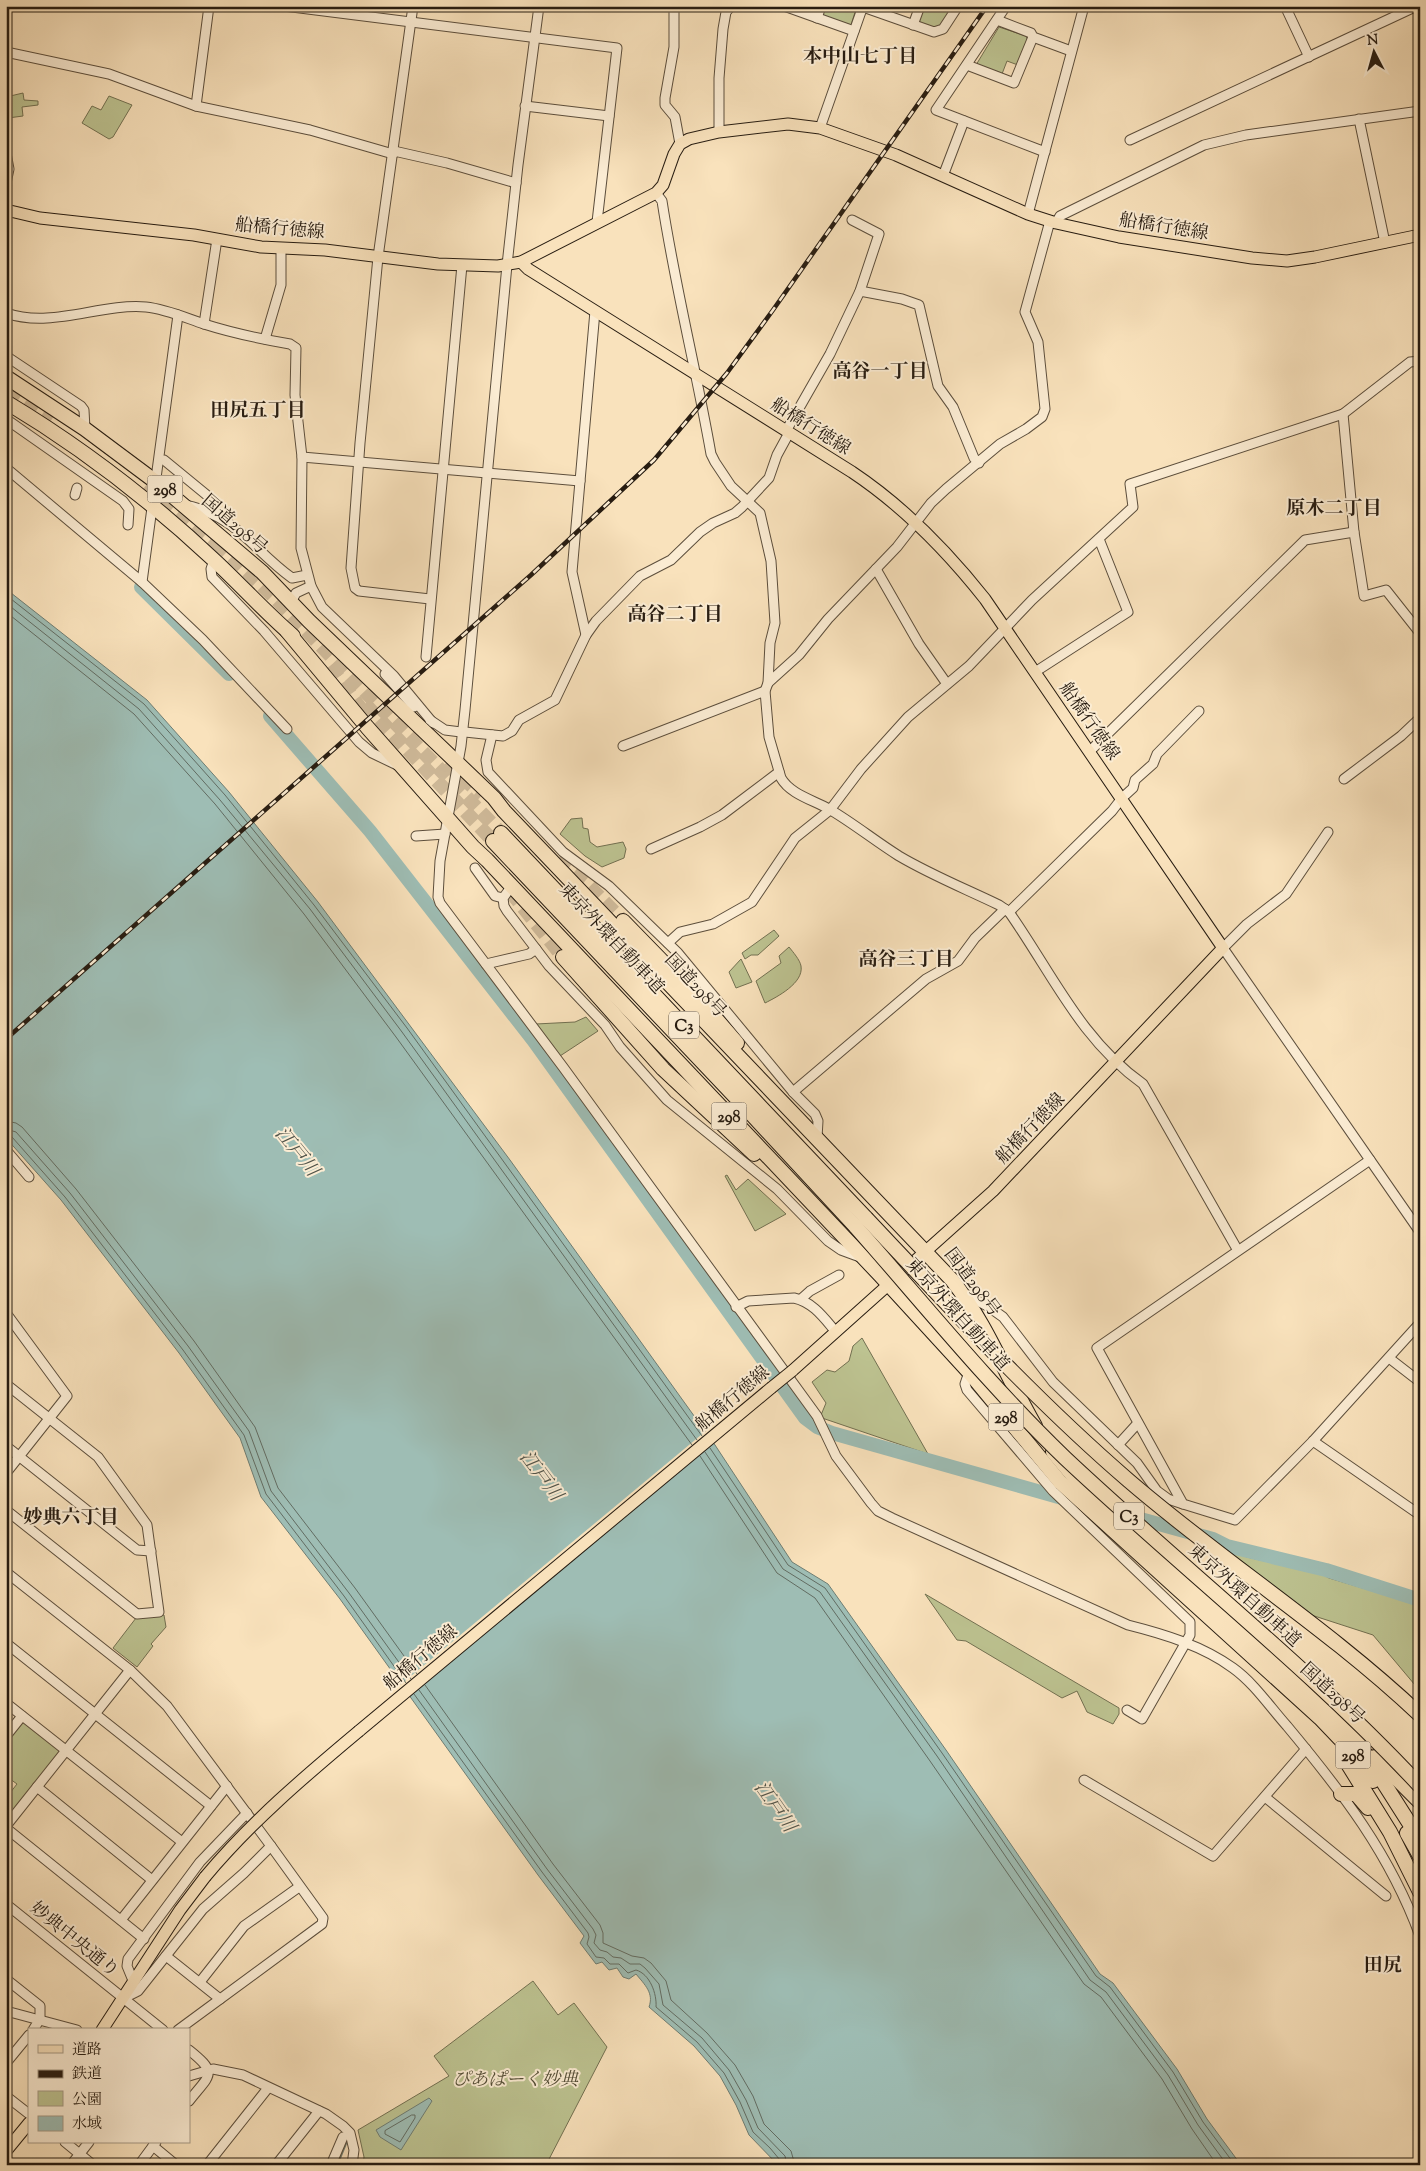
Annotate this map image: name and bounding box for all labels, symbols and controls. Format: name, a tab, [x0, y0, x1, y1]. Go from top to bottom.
north arrow	[1348, 28, 1398, 78]
text: N	[1366, 31, 1379, 52]
district label: 本中山七丁目	[803, 44, 917, 71]
street label: 船橋行徳線	[1117, 208, 1210, 248]
street label: 船橋行徳線	[234, 213, 326, 247]
district label: 高谷一丁目	[832, 359, 928, 386]
street label: 船橋行徳線	[765, 393, 855, 463]
district label: 田尻五丁目	[210, 398, 306, 425]
road number: 298	[148, 476, 182, 502]
street label: 国道298号	[195, 489, 272, 562]
district label: 原木二丁目	[1286, 496, 1382, 523]
district label: 高谷二丁目	[627, 602, 723, 629]
street label: 船橋行徳線	[1052, 678, 1125, 766]
street label: 東京外環自動車道	[552, 878, 669, 1001]
district label: 高谷三丁目	[858, 947, 954, 974]
street label: 国道298号	[658, 948, 731, 1025]
road number: C3	[669, 1012, 699, 1038]
street label: 船橋行徳線	[991, 1088, 1072, 1171]
road number: 298	[712, 1102, 746, 1130]
water label: 江戸川	[268, 1122, 326, 1185]
street label: 国道298号	[937, 1243, 1006, 1323]
street label: 東京外環自動車道	[899, 1253, 1014, 1378]
street label: 船橋行徳線	[690, 1361, 776, 1438]
road number: 298	[988, 1404, 1024, 1430]
water label: 江戸川	[512, 1446, 569, 1509]
road number: C3	[1114, 1502, 1144, 1530]
district label: 妙典六丁目	[23, 1505, 119, 1532]
street label: 東京外環自動車道	[1181, 1539, 1306, 1654]
street label: 船橋行徳線	[378, 1620, 464, 1697]
street label: 国道298号	[1293, 1658, 1370, 1731]
road number: 298	[1336, 1742, 1370, 1768]
water label: 江戸川	[747, 1776, 803, 1840]
street label: 妙典中央通り	[24, 1896, 124, 1985]
district label: 田尻	[1364, 1953, 1402, 1980]
legend	[28, 2028, 190, 2144]
text: 道路	[72, 2040, 102, 2061]
text: 鉄道	[72, 2064, 102, 2085]
park label: ぴあぱーく妙典	[452, 2068, 579, 2094]
text: 公園	[72, 2090, 102, 2111]
text: 水域	[72, 2114, 102, 2135]

